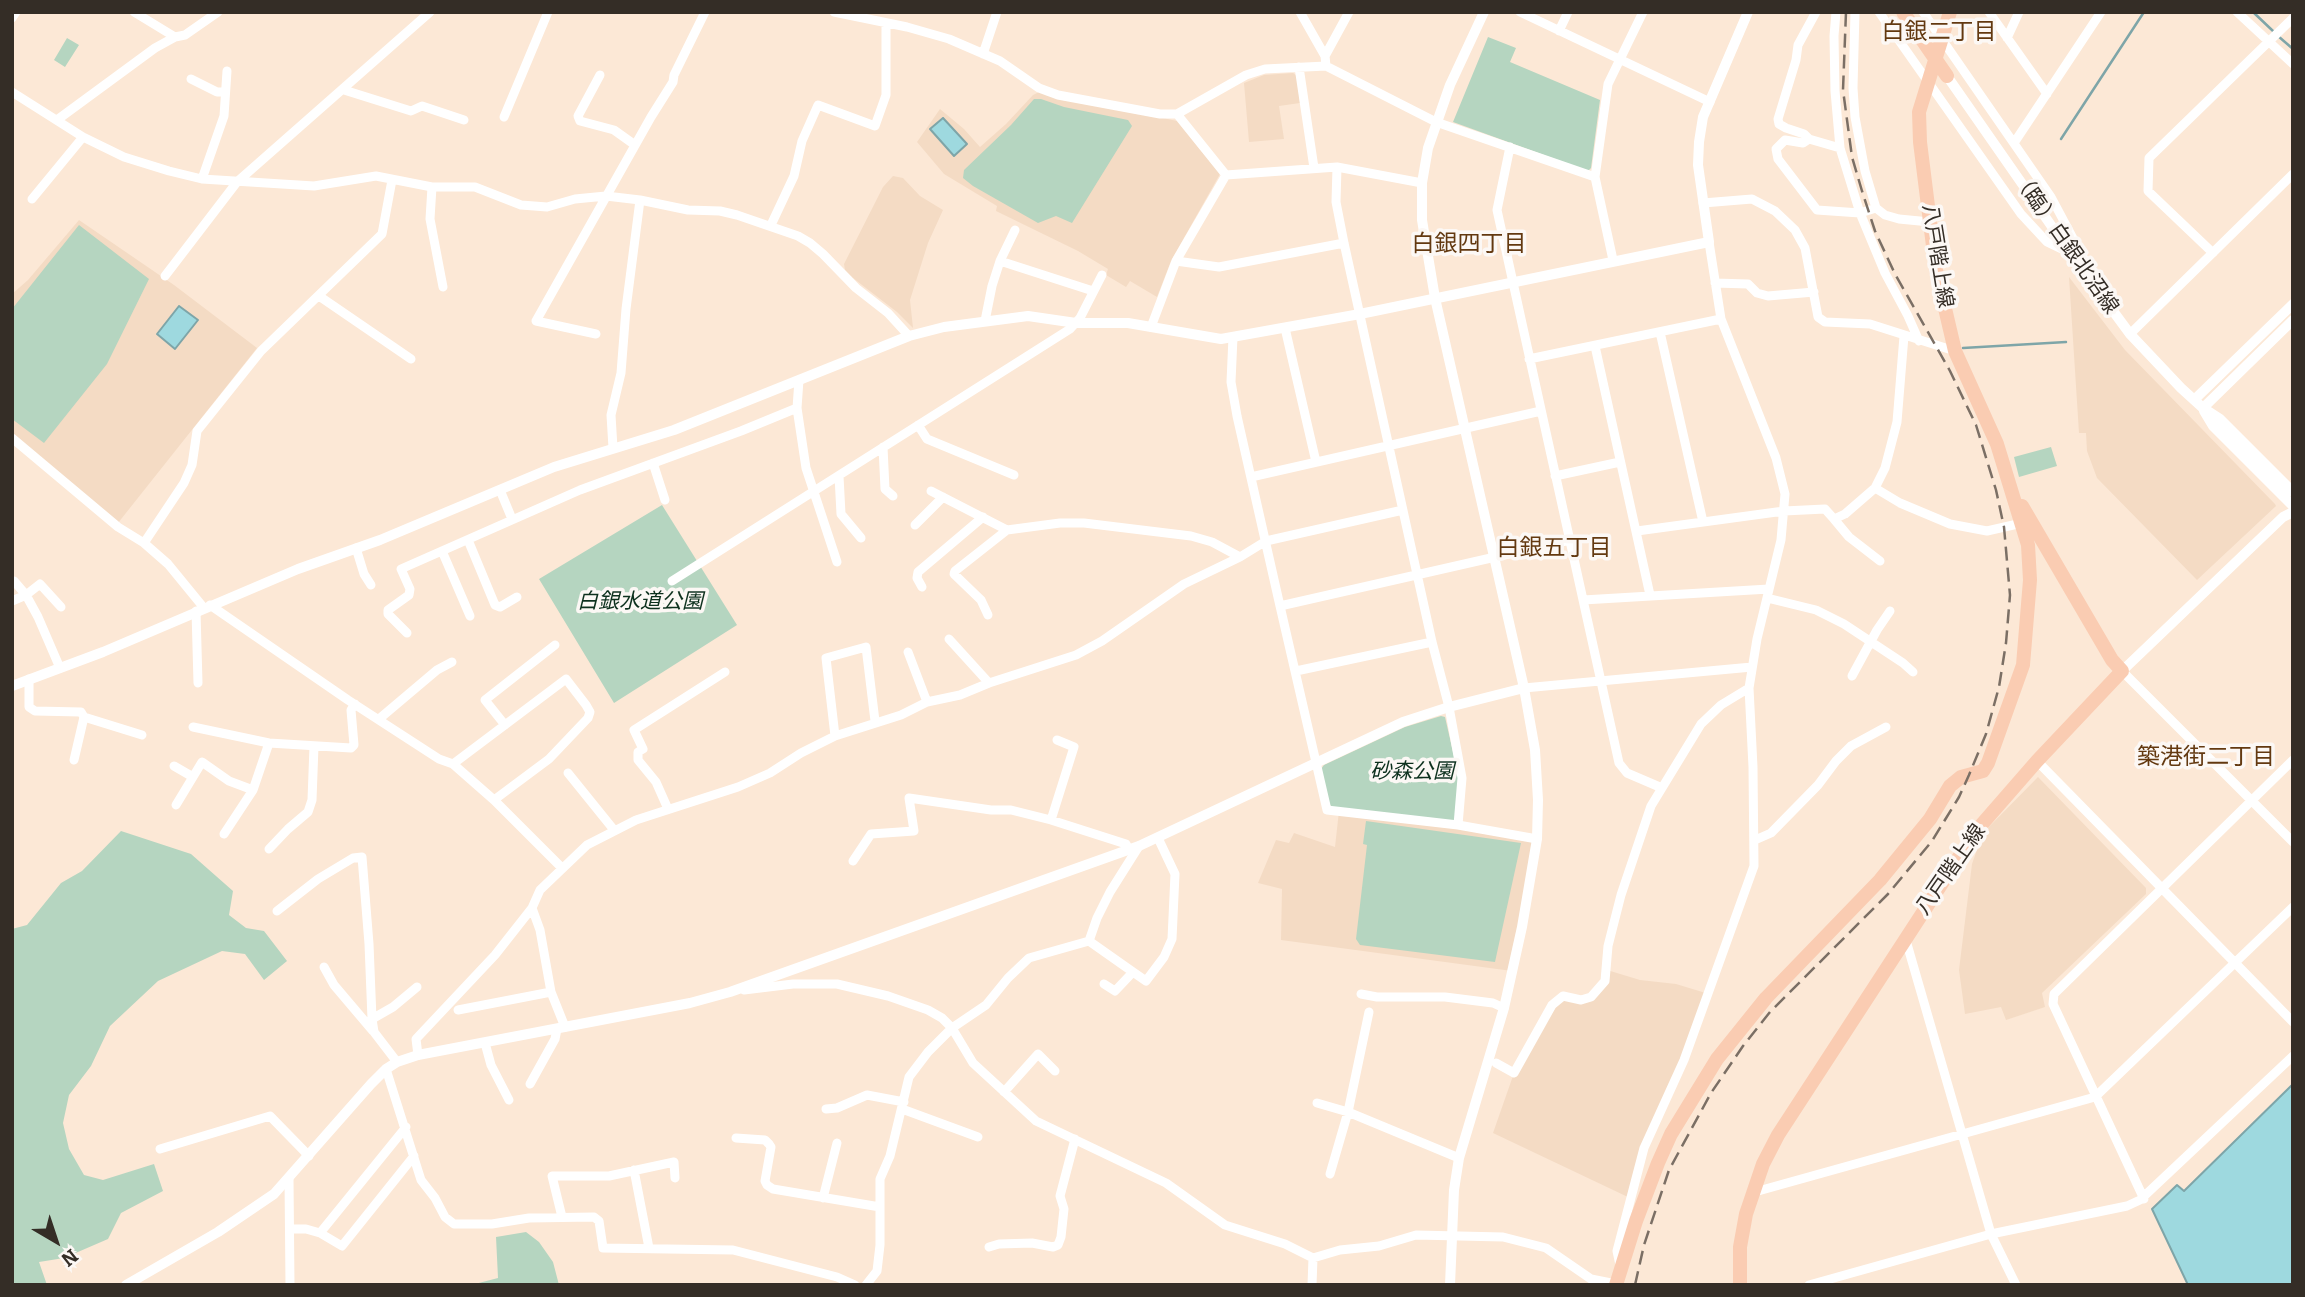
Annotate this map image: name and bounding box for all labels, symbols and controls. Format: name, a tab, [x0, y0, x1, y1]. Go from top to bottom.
district label: 白銀二丁目	[1882, 19, 1996, 47]
street label: （臨）白銀北沼線	[2006, 167, 2124, 319]
street label: 八戸階上線	[1916, 202, 1958, 310]
district label: 白銀四丁目	[1412, 231, 1526, 259]
district label: 白銀五丁目	[1497, 535, 1611, 563]
park label: 白銀水道公園	[577, 589, 703, 615]
district label: 築港街二丁目	[2137, 744, 2275, 772]
park label: 砂森公園	[1370, 759, 1454, 785]
street label: 八戸階上線	[1911, 820, 1991, 920]
north arrow	[21, 1206, 91, 1276]
text: N	[57, 1244, 82, 1271]

